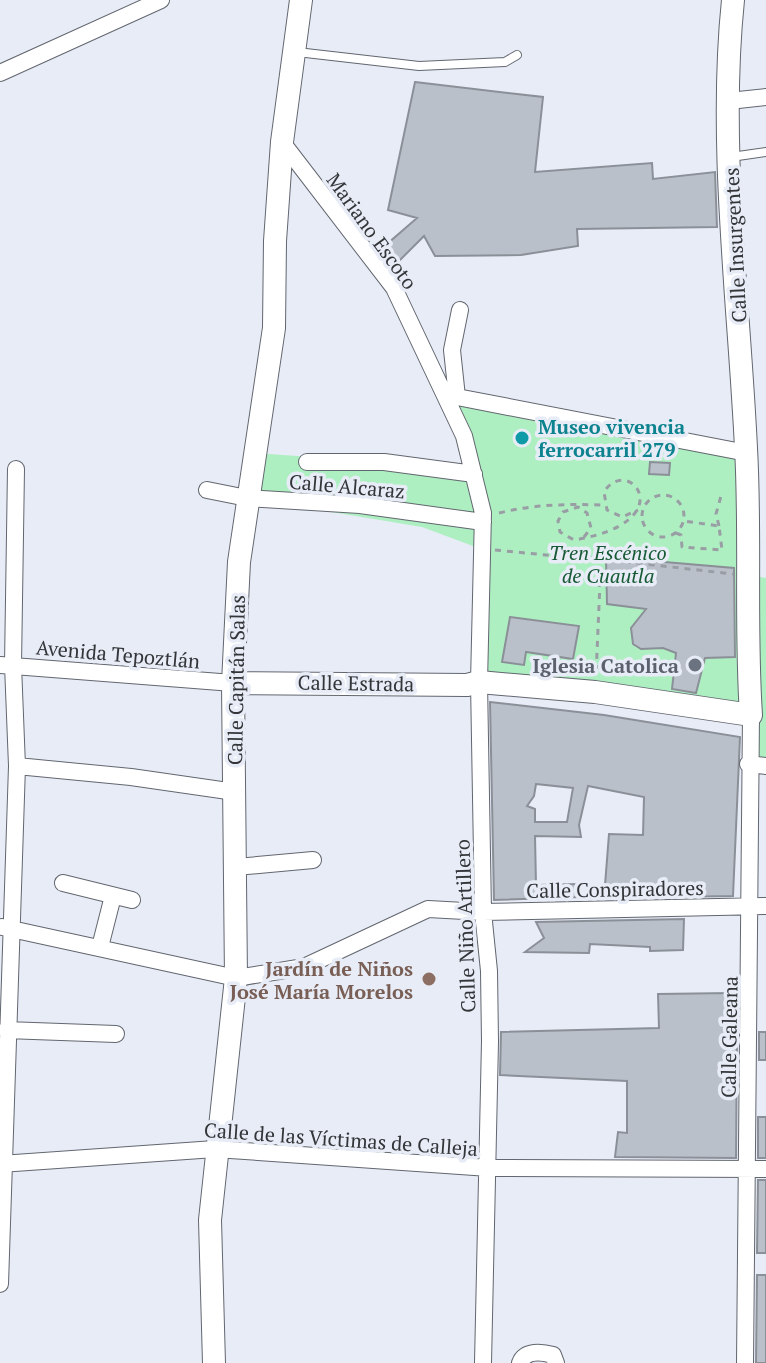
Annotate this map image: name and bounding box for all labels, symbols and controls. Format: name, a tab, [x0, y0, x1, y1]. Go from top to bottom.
street label: Mariano Escoto	[321, 167, 423, 295]
street label: Calle Insurgentes	[717, 167, 753, 323]
place label: Museo vivencia ferrocarril 279	[538, 413, 685, 463]
marker: Museo vivencia ferrocarril 279	[513, 429, 531, 447]
street label: Calle Alcaraz	[288, 467, 406, 505]
park label: Tren Escénico de Cuautla	[549, 539, 667, 589]
street label: Calle Capitán Salas	[221, 595, 251, 765]
street label: Avenida Tepoztlán	[35, 633, 201, 675]
place label: Iglesia Catolica	[533, 652, 679, 679]
marker: Iglesia Catolica	[686, 656, 704, 674]
street label: Calle Estrada	[297, 668, 415, 698]
street label: Calle Niño Artillero	[448, 839, 482, 1013]
street label: Calle Conspiradores	[526, 874, 704, 904]
place label: Jardín de Niños José María Morelos	[230, 955, 413, 1005]
marker: Jardín de Niños José María Morelos	[420, 970, 438, 988]
street label: Calle Galeana	[714, 976, 744, 1098]
street label: Calle de las Víctimas de Calleja	[203, 1116, 479, 1162]

